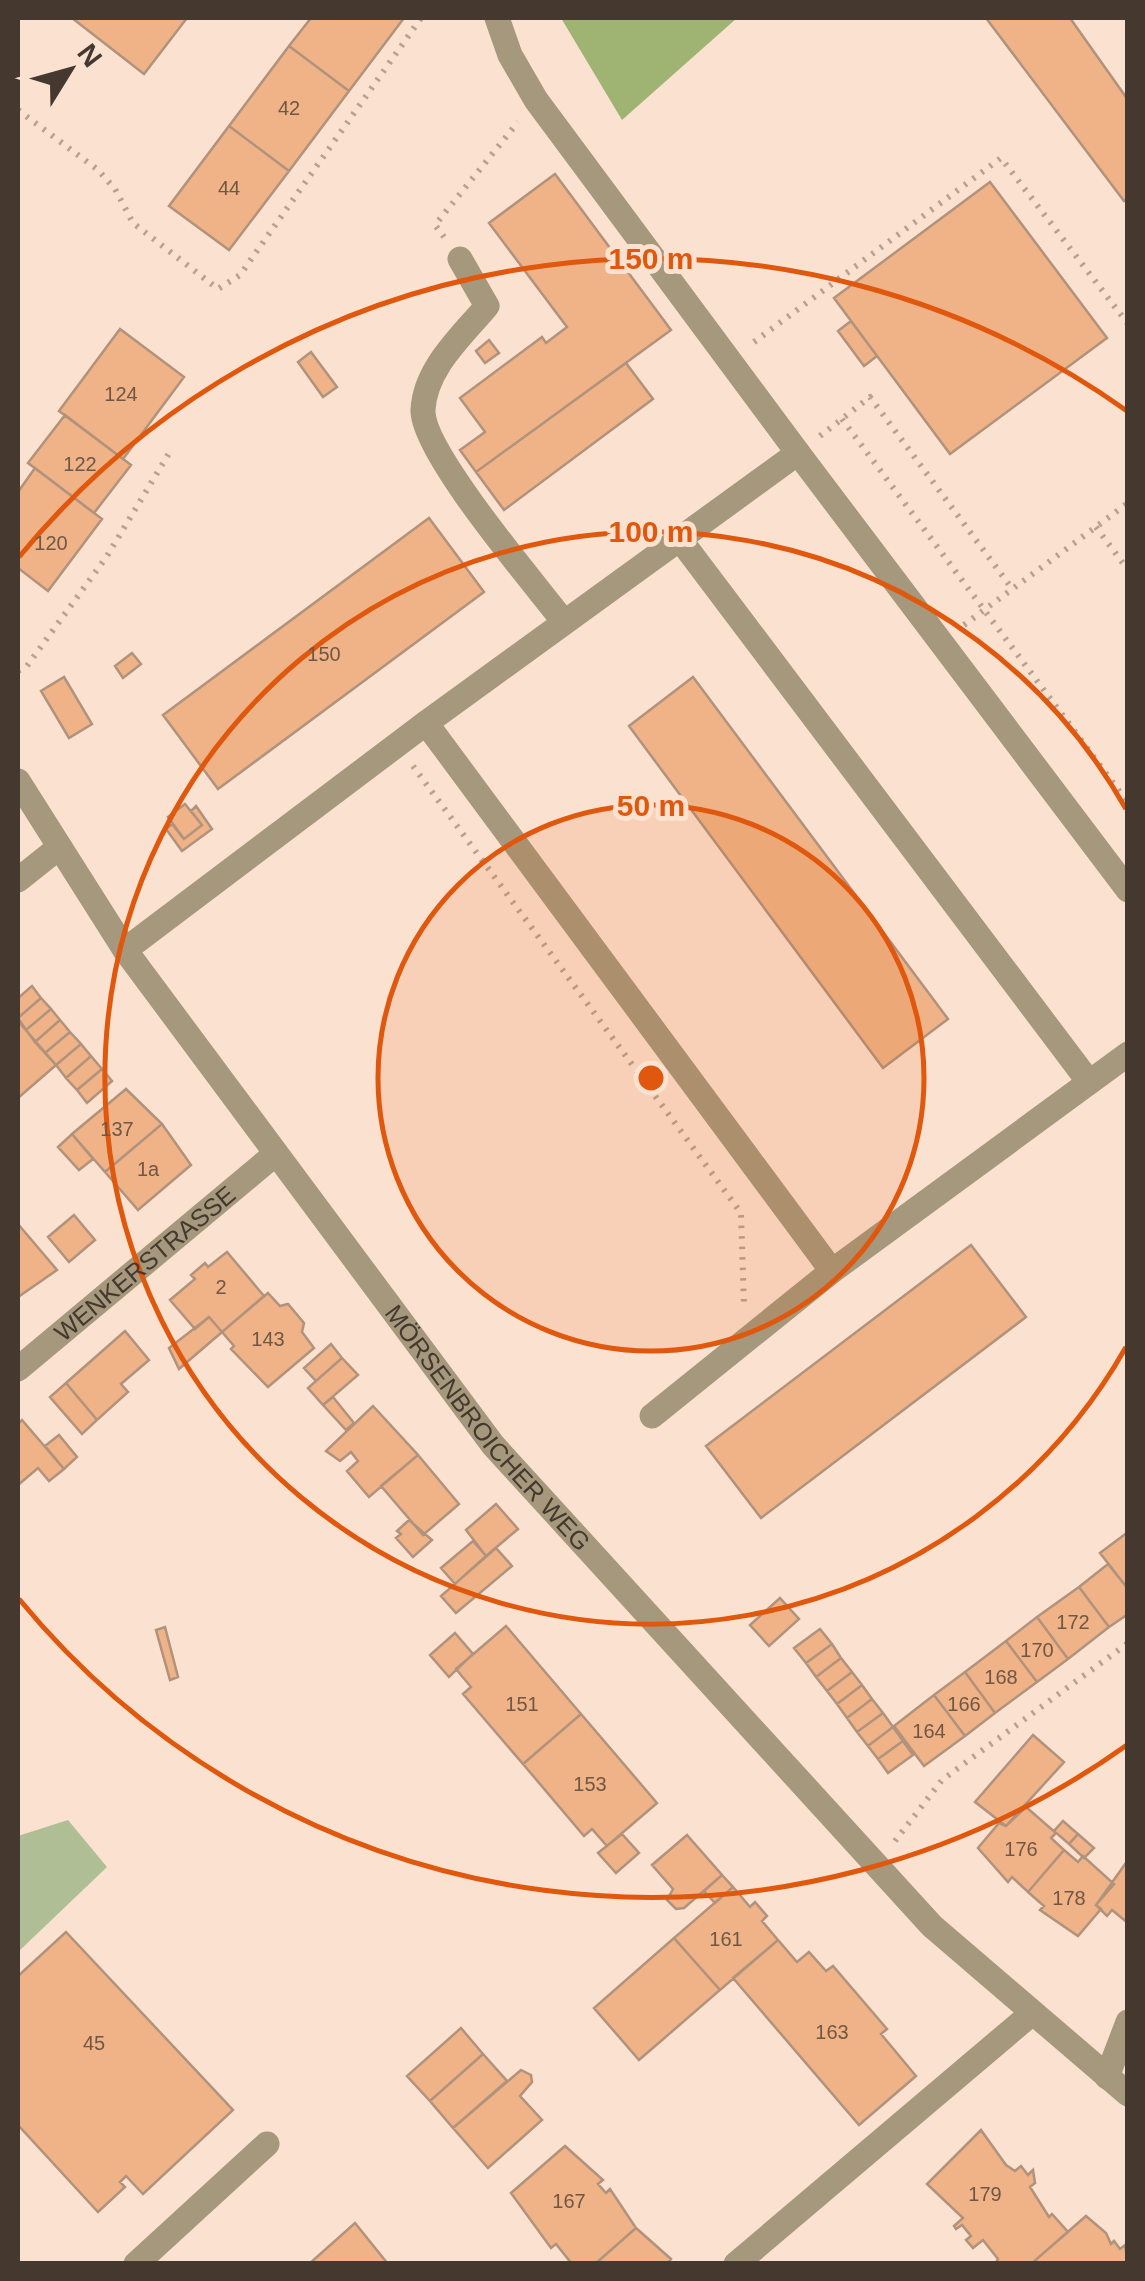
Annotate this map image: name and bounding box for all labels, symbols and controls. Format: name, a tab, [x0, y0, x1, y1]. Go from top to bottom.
north arrow	[20, 20, 120, 120]
text: N	[71, 38, 108, 73]
house number: 42	[278, 97, 300, 119]
house number: 44	[218, 177, 240, 199]
text: 150 m	[608, 242, 694, 275]
house number: 124	[104, 383, 138, 405]
house number: 122	[63, 453, 97, 475]
text: 100 m	[608, 515, 694, 548]
house number: 120	[34, 532, 68, 554]
house number: 150	[307, 643, 341, 665]
text: 50 m	[617, 789, 685, 822]
centre of rings	[633, 1060, 669, 1096]
house number: 137	[100, 1118, 134, 1140]
house number: 1a	[137, 1158, 160, 1180]
street label: WENKERSTRASSE	[49, 1180, 241, 1347]
house number: 2	[215, 1276, 227, 1298]
street label: MÖRSENBROICHER WEG	[380, 1299, 596, 1556]
house number: 143	[251, 1328, 285, 1350]
house number: 172	[1056, 1611, 1090, 1633]
house number: 170	[1020, 1639, 1054, 1661]
house number: 168	[984, 1666, 1018, 1688]
house number: 151	[505, 1693, 539, 1715]
house number: 166	[947, 1693, 981, 1715]
house number: 164	[912, 1720, 946, 1742]
house number: 153	[573, 1773, 607, 1795]
house number: 176	[1004, 1838, 1038, 1860]
house number: 178	[1052, 1887, 1086, 1909]
house number: 161	[709, 1928, 743, 1950]
house number: 163	[815, 2021, 849, 2043]
house number: 45	[83, 2032, 105, 2054]
house number: 179	[968, 2183, 1002, 2205]
house number: 167	[552, 2190, 586, 2212]

